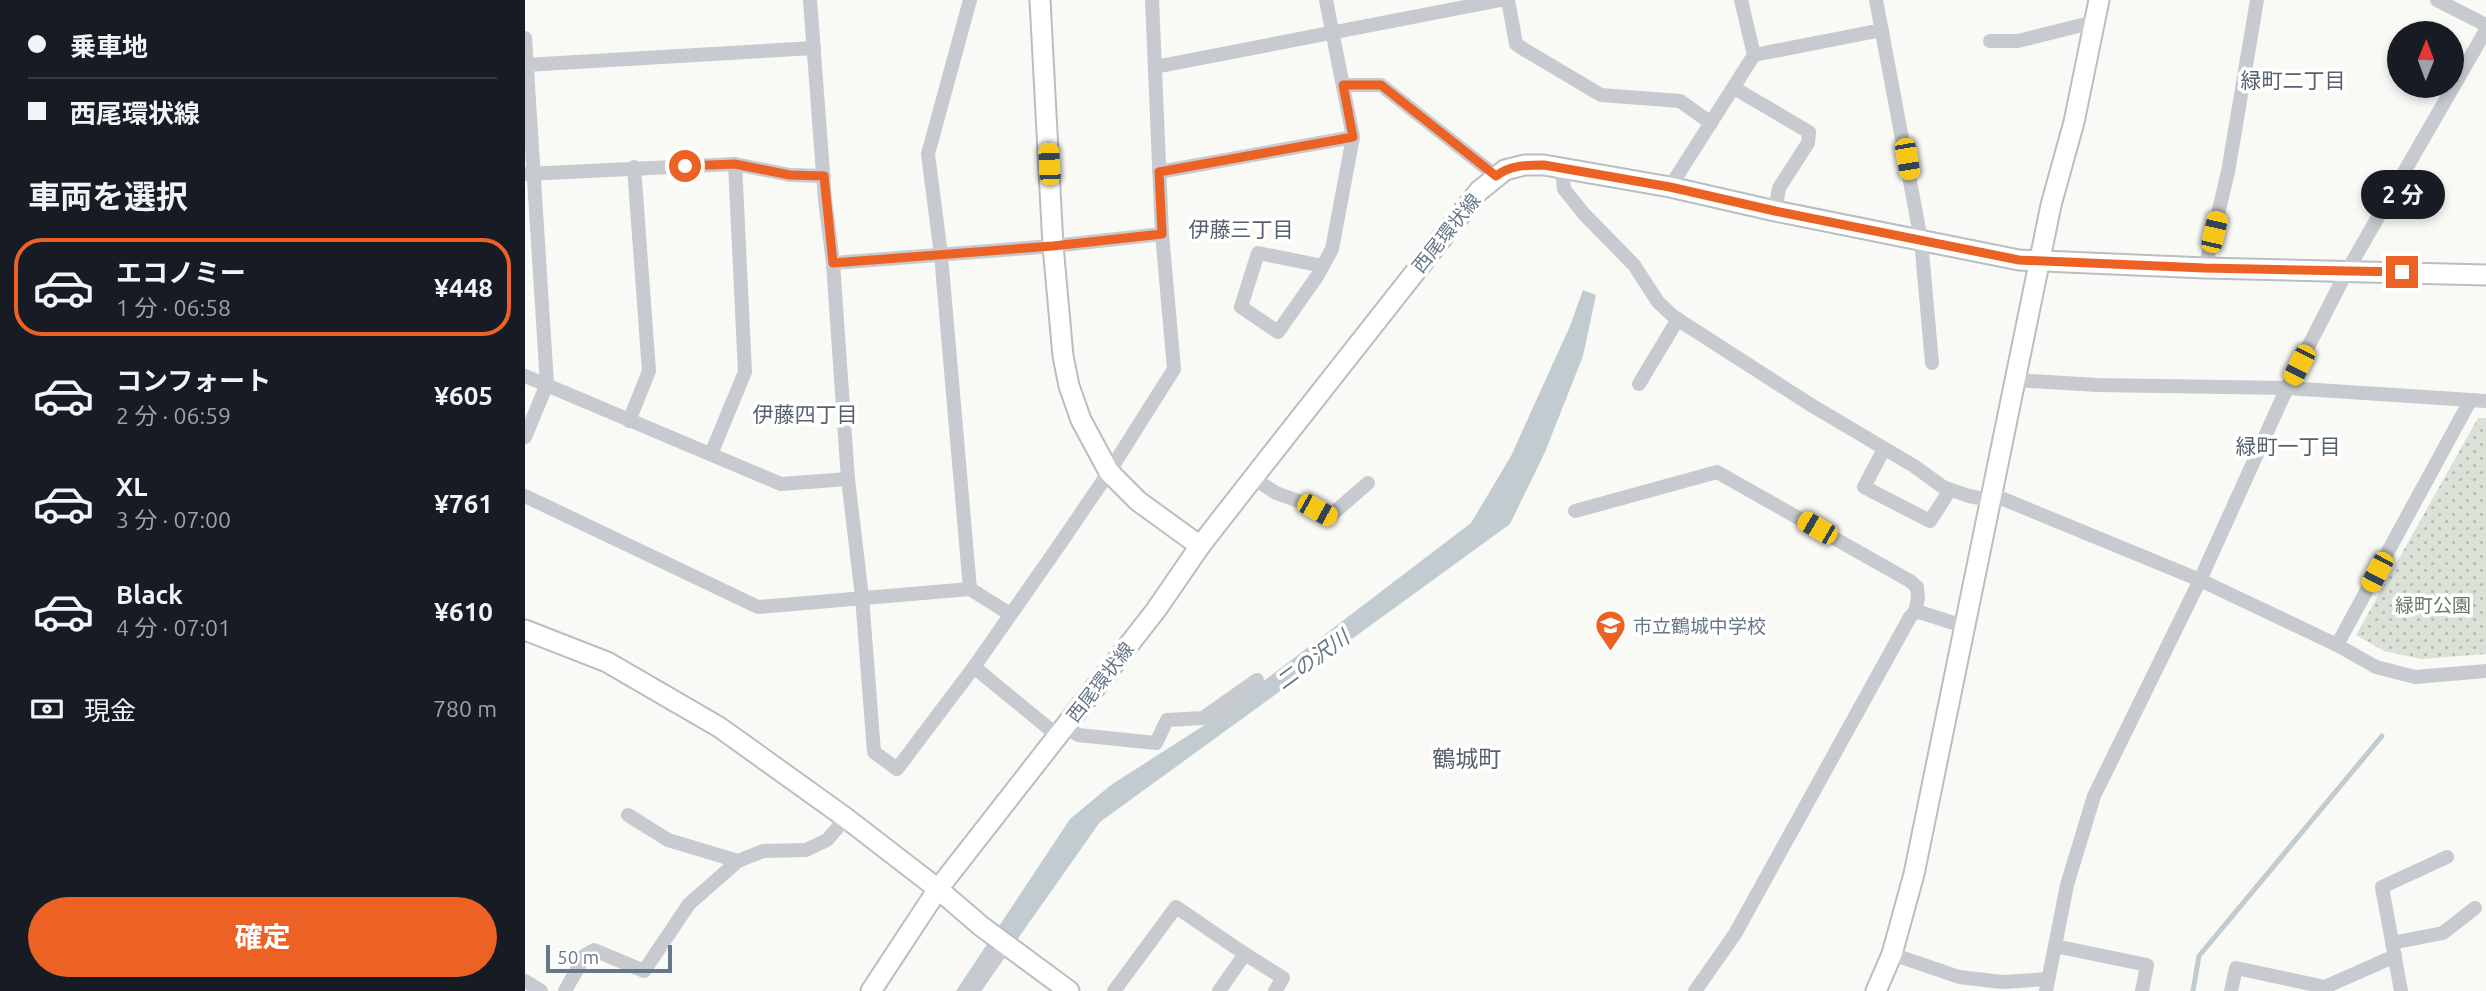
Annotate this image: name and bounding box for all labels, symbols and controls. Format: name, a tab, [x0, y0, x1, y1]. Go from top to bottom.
north arrow	[2387, 21, 2464, 98]
map controls	[2387, 21, 2464, 98]
text: 乗車地	[70, 32, 148, 61]
district label: 緑町二丁目	[2241, 68, 2346, 92]
text: 西尾環状線	[70, 99, 200, 128]
car	[1894, 136, 1921, 182]
car	[1038, 142, 1061, 186]
route start	[669, 150, 701, 182]
callout: 2 分	[2360, 170, 2444, 219]
text: 車両を選択	[28, 178, 188, 214]
text: 2 分	[2382, 182, 2424, 207]
street label: 西尾環状線	[1408, 189, 1484, 277]
car	[2200, 209, 2229, 255]
district label: 伊藤三丁目	[1189, 217, 1294, 241]
icon: car	[32, 256, 95, 319]
route end	[2386, 256, 2418, 288]
text: エコノミー	[116, 258, 246, 287]
text: ¥448	[434, 273, 493, 302]
text: 1 分 · 06:58	[116, 295, 231, 320]
car	[2281, 342, 2318, 388]
icon: car	[32, 364, 95, 427]
text: コンフォート	[116, 366, 271, 395]
text: ¥605	[434, 381, 493, 410]
district label: 伊藤四丁目	[753, 402, 858, 426]
text: 2 分 · 06:59	[116, 403, 231, 428]
district label: 緑町一丁目	[2236, 434, 2341, 458]
icon: car	[32, 472, 95, 535]
text: XL	[116, 472, 147, 501]
text: ¥761	[434, 489, 493, 518]
car	[1294, 491, 1341, 529]
text: 3 分 · 07:00	[116, 507, 231, 532]
car	[1794, 508, 1841, 548]
car	[2358, 549, 2397, 595]
icon: car	[32, 580, 95, 643]
text: Black	[116, 580, 183, 609]
park label: 緑町公園	[2395, 594, 2471, 616]
text: ¥610	[434, 597, 493, 626]
school or university icon: 市立鶴城中学校	[1593, 609, 1627, 653]
text: 4 分 · 07:01	[116, 615, 231, 640]
place label: 市立鶴城中学校	[1633, 615, 1766, 637]
water label: 二の沢川	[1271, 623, 1355, 693]
street label: 西尾環状線	[1062, 638, 1138, 726]
icon: cash	[28, 690, 66, 728]
text: 現金	[84, 696, 136, 725]
text: 780 m	[433, 696, 497, 721]
district label: 鶴城町	[1433, 746, 1502, 771]
button: 確定	[28, 897, 497, 977]
scale bar	[546, 942, 672, 974]
text: 50 m	[557, 946, 599, 968]

